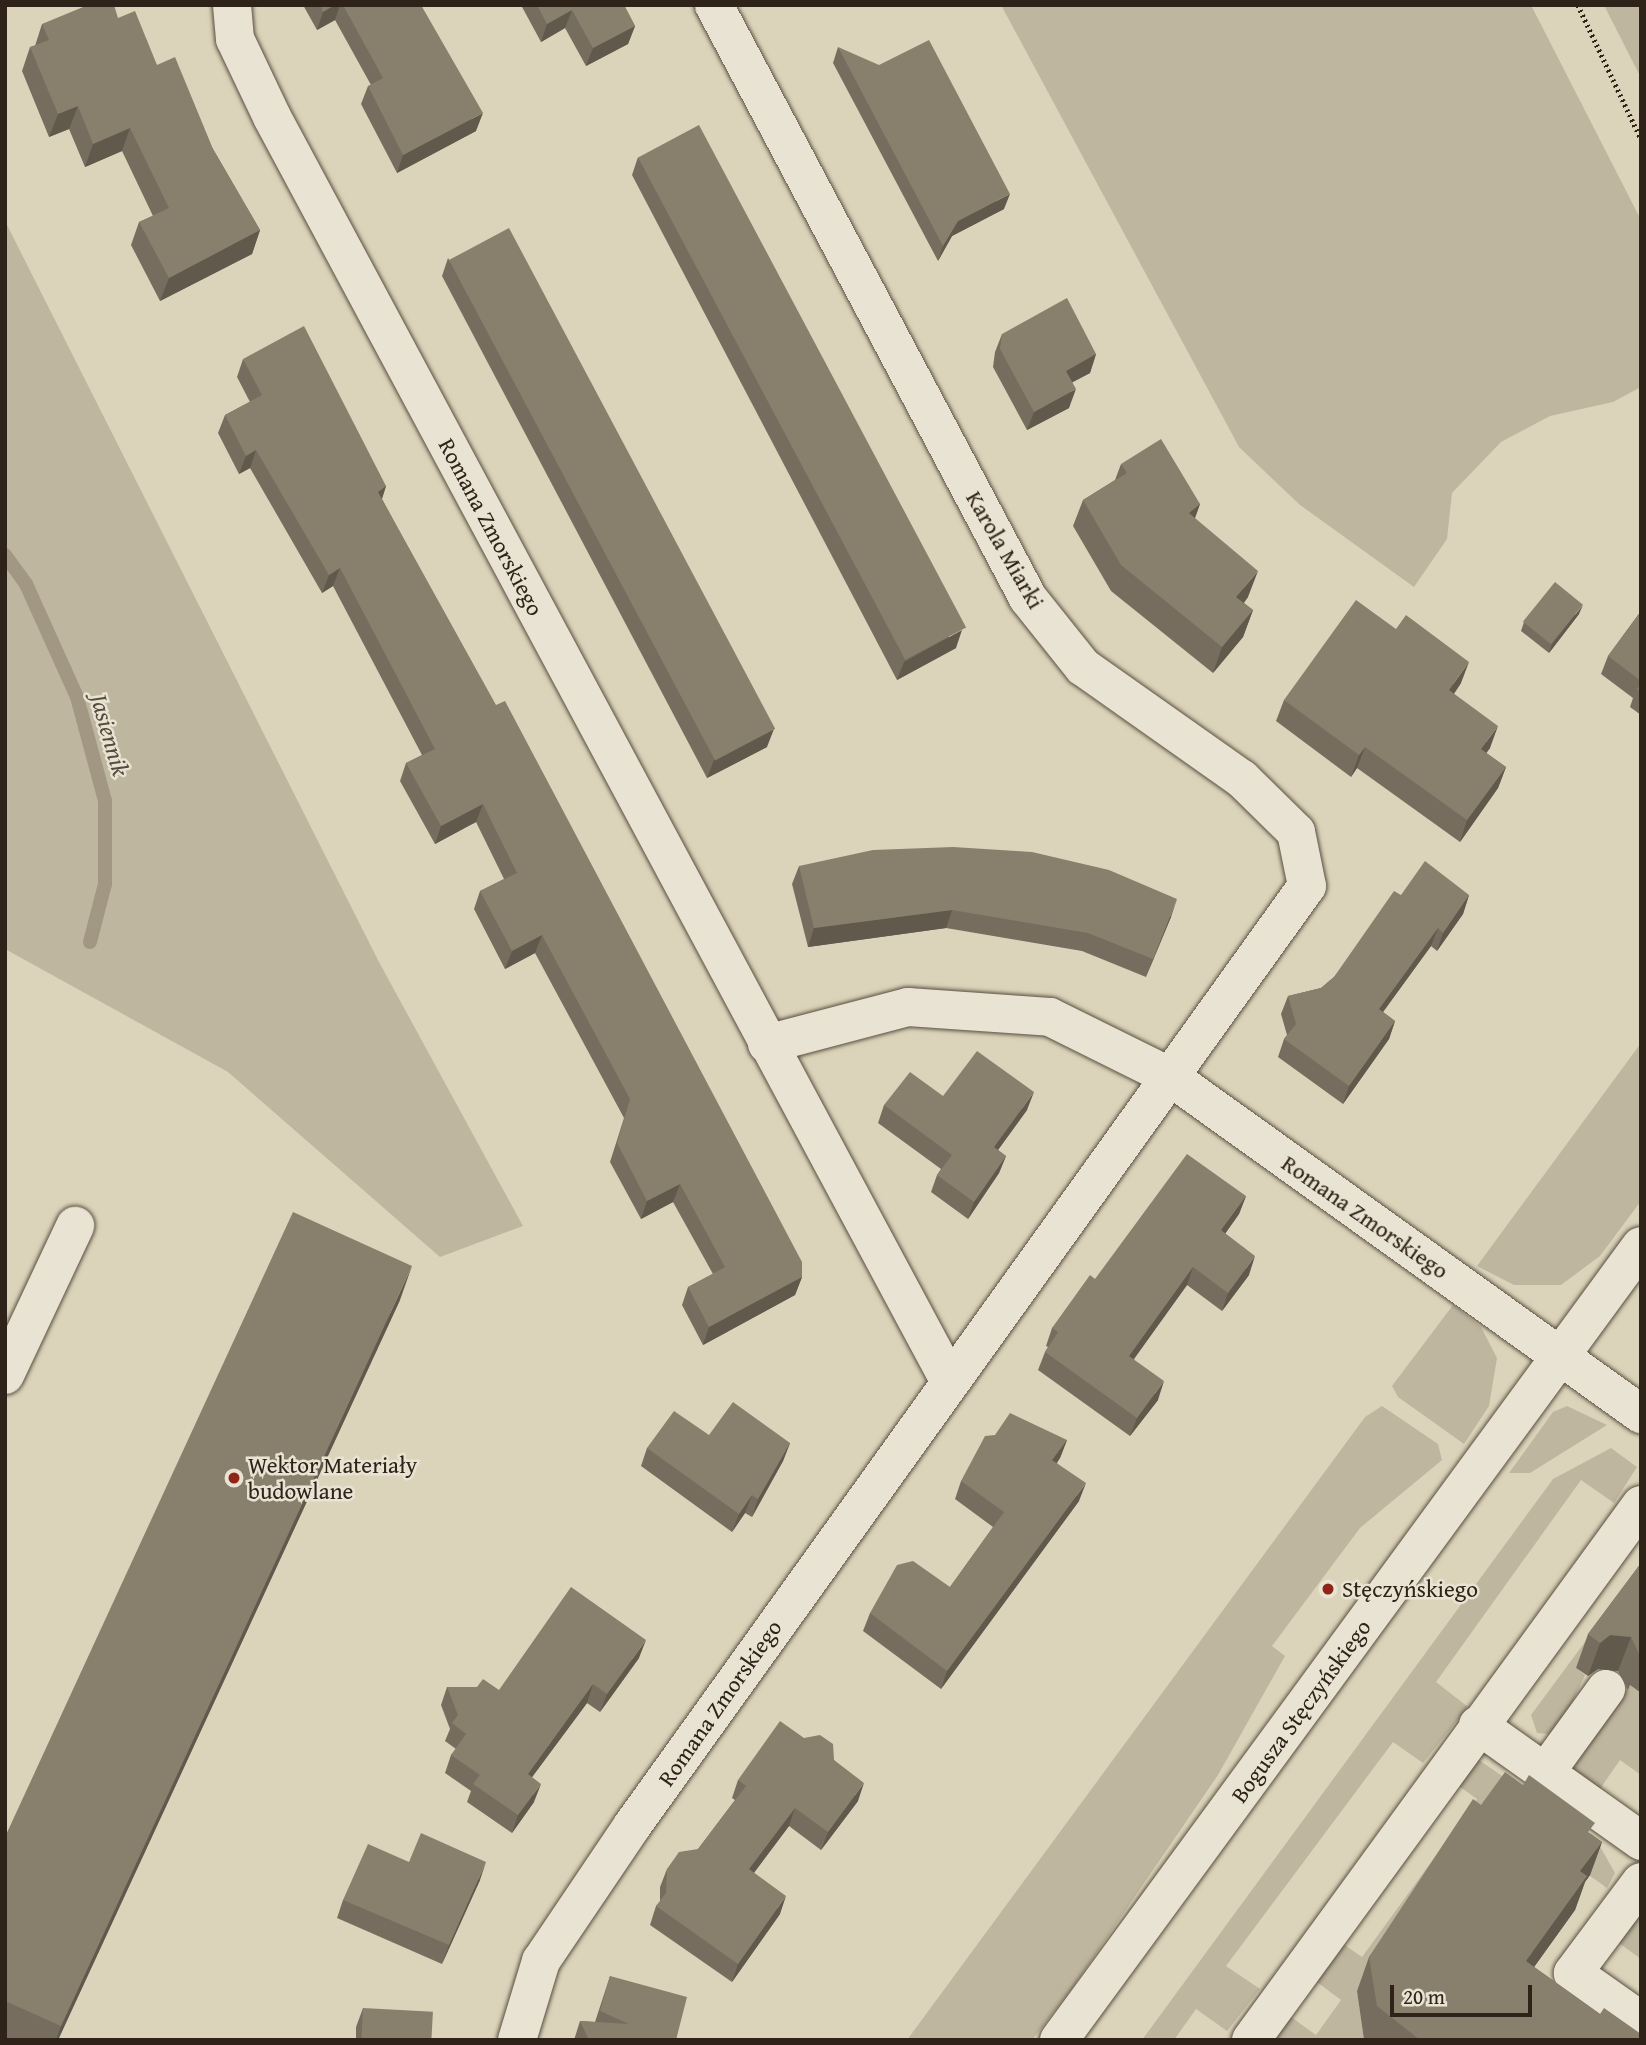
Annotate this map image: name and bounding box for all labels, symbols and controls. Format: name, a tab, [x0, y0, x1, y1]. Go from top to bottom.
street label: Romana Zmorskiego	[433, 434, 549, 620]
street label: Karola Miarki	[960, 486, 1050, 614]
water label: Jasiennik	[85, 691, 135, 779]
street label: Romana Zmorskiego	[1276, 1149, 1454, 1285]
place label: Wektor Materiały budowlane	[248, 1451, 417, 1505]
marker: Wektor Materiały budowlane	[226, 1470, 242, 1486]
place label: Stęczyńskiego	[1342, 1575, 1478, 1603]
marker: Stęczyńskiego	[1320, 1581, 1336, 1597]
street label: Romana Zmorskiego	[652, 1614, 788, 1792]
street label: Bogusza Stęczyńskiego	[1225, 1614, 1377, 1808]
scale bar	[1394, 1972, 1536, 2016]
text: 20 m	[1403, 1981, 1445, 2012]

